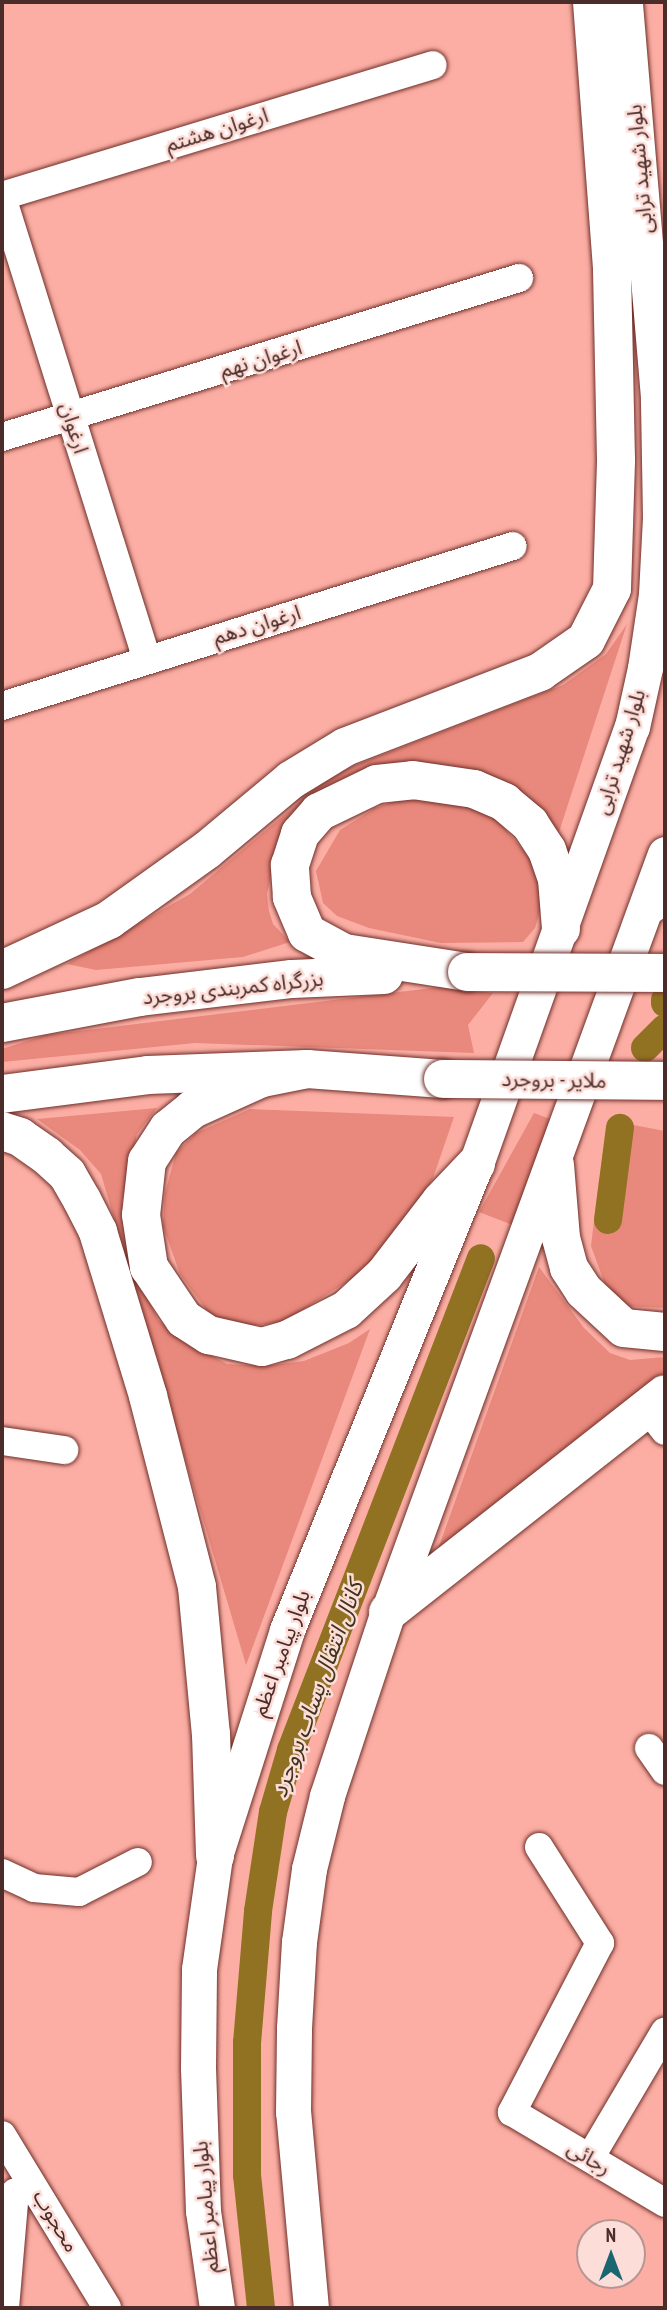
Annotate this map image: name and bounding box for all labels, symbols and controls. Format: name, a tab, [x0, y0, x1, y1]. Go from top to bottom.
street label: ارغوان هشتم	[163, 102, 271, 158]
street label: بلوار شهید ترابی	[622, 103, 658, 235]
street label: ارغوان نهم	[217, 335, 305, 383]
street label: ارغوان	[54, 399, 94, 457]
street label: ارغوان دهم	[210, 600, 304, 650]
street label: بلوار شهید ترابی	[589, 686, 651, 818]
street label: بزرگراه کمربندی بروجرد	[141, 966, 325, 1010]
street label: ملایر - بروجرد	[500, 1066, 608, 1094]
water label: کانال انتقال پساب بروجرد	[265, 1577, 369, 1801]
street label: بلوار پیامبر اعظم	[246, 1586, 316, 1720]
street label: رجائی	[563, 2135, 615, 2181]
street label: بلوار پیامبر اعظم	[188, 2140, 224, 2274]
street label: محجوب	[28, 2185, 84, 2257]
north arrow	[576, 2219, 646, 2289]
text: N	[606, 2223, 616, 2247]

